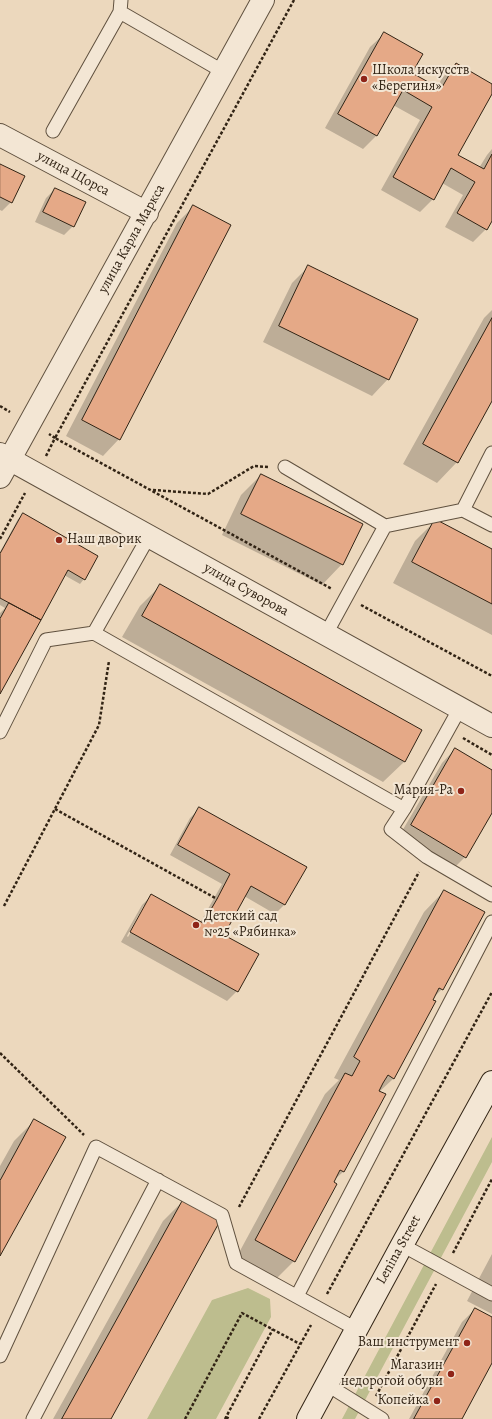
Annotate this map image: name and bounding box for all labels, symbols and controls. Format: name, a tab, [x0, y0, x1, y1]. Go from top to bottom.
place label: Школа искусств «Берегиня»	[372, 63, 469, 96]
marker: Школа искусств «Берегиня»	[359, 74, 369, 84]
street label: улица Щорса	[34, 148, 112, 200]
street label: улица Карла Маркса	[95, 181, 169, 297]
place label: Наш дворик	[67, 532, 141, 548]
marker: Наш дворик	[54, 535, 64, 545]
street label: улица Суворова	[200, 560, 292, 620]
place label: Мария-Ра	[394, 783, 453, 799]
marker: Мария-Ра	[456, 786, 466, 796]
place label: Детский сад №25 «Рябинка»	[204, 909, 296, 942]
marker: Детский сад №25 «Рябинка»	[191, 920, 201, 930]
street label: Lenina Street	[373, 1213, 425, 1287]
place label: Ваш инструмент	[358, 1335, 459, 1351]
marker: Ваш инструмент	[462, 1338, 472, 1348]
place label: Магазин недорогой обуви	[341, 1358, 443, 1390]
marker: Магазин недорогой обуви	[446, 1369, 456, 1379]
place label: Копейка	[377, 1393, 429, 1409]
marker: Копейка	[432, 1396, 442, 1406]

